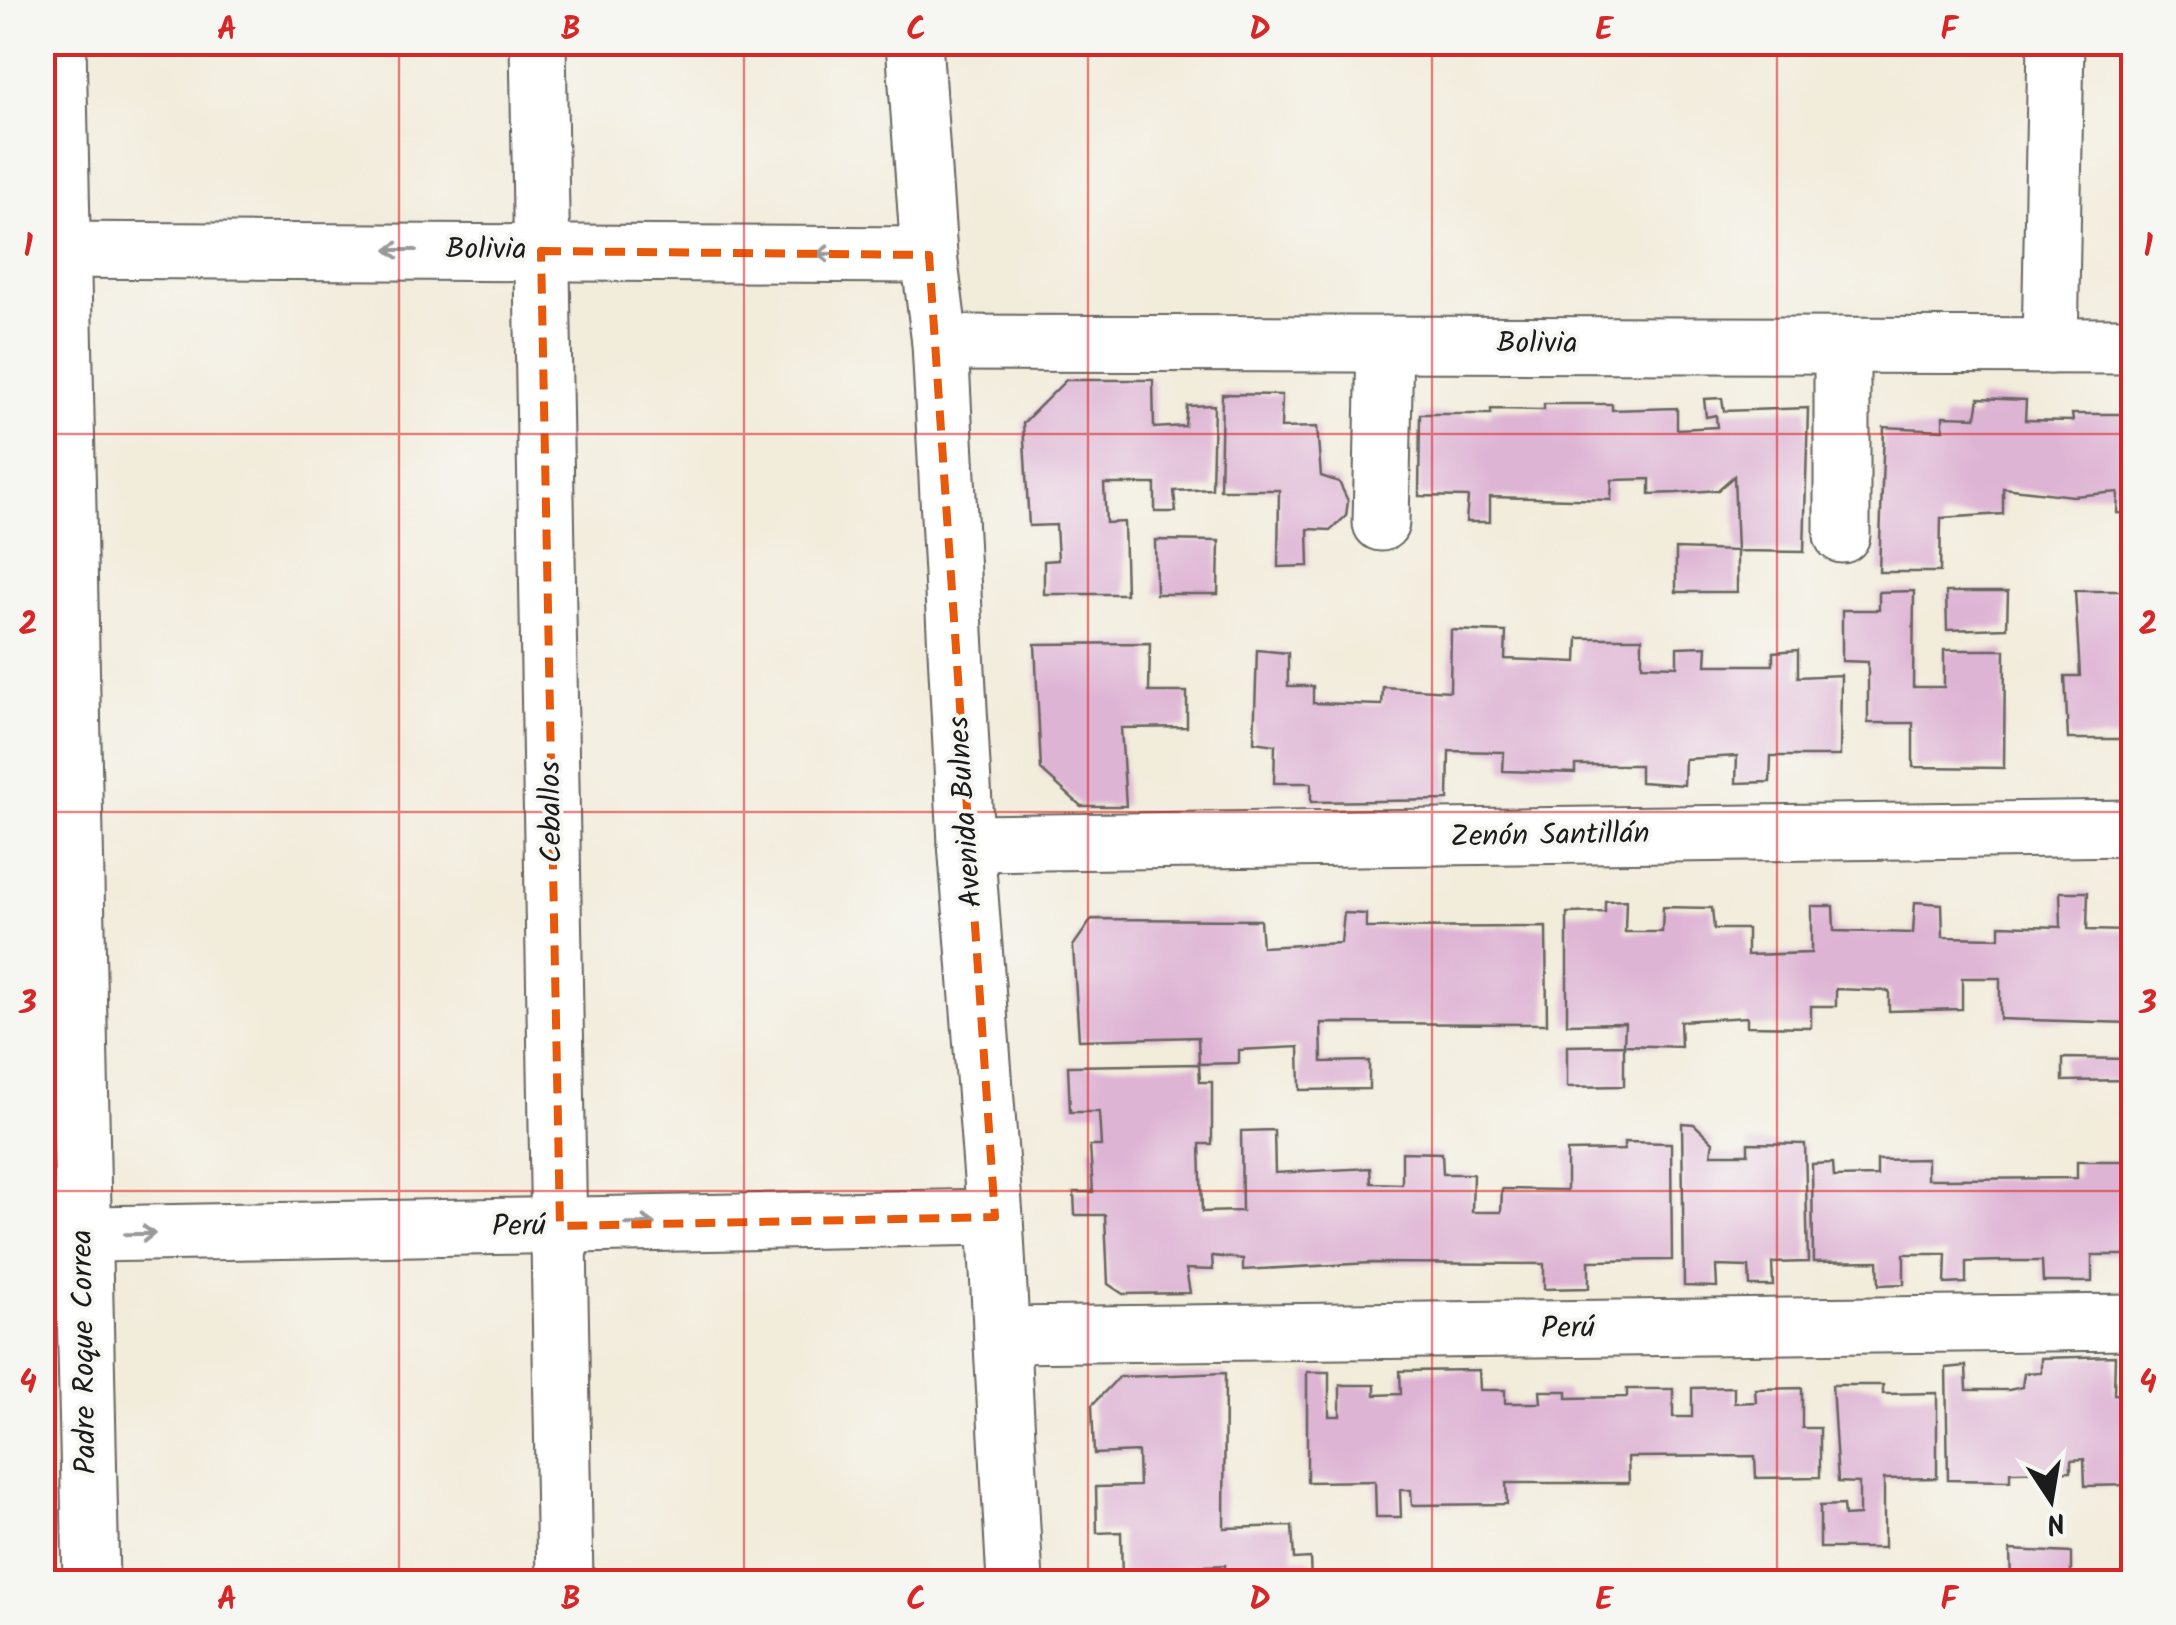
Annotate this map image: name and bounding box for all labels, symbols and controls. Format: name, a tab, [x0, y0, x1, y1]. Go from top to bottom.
text: A	[217, 5, 237, 56]
text: B	[561, 5, 581, 56]
text: C	[906, 5, 926, 56]
text: D	[1249, 5, 1271, 56]
text: E	[1595, 5, 1614, 56]
text: F	[1940, 5, 1959, 56]
text: 1	[23, 222, 33, 273]
text: 1	[2143, 222, 2153, 273]
street label: Bolivia	[445, 226, 527, 274]
one-way arrow	[386, 240, 418, 260]
one-way arrow	[816, 244, 848, 264]
street label: Bolivia	[1496, 320, 1578, 368]
text: 2	[19, 600, 37, 651]
text: 2	[2139, 600, 2157, 651]
street label: Avenida Bulnes	[935, 714, 997, 909]
street label: Ceballos	[527, 760, 577, 864]
street label: Zenón Santillán	[1450, 810, 1650, 862]
text: 3	[18, 979, 37, 1030]
text: 3	[2138, 979, 2157, 1030]
street label: Perú	[492, 1203, 547, 1251]
one-way arrow	[623, 1215, 655, 1234]
one-way arrow	[123, 1224, 155, 1243]
street label: Padre Roque Correa	[59, 1229, 111, 1475]
street label: Perú	[1541, 1305, 1596, 1353]
text: 4	[19, 1358, 37, 1409]
text: 4	[2139, 1358, 2157, 1409]
north arrow	[2001, 1450, 2101, 1550]
text: N	[2042, 1498, 2069, 1546]
text: A	[217, 1575, 237, 1625]
text: B	[561, 1575, 581, 1625]
text: C	[906, 1575, 926, 1625]
text: D	[1249, 1575, 1271, 1625]
text: E	[1595, 1575, 1614, 1625]
text: F	[1940, 1575, 1959, 1625]

